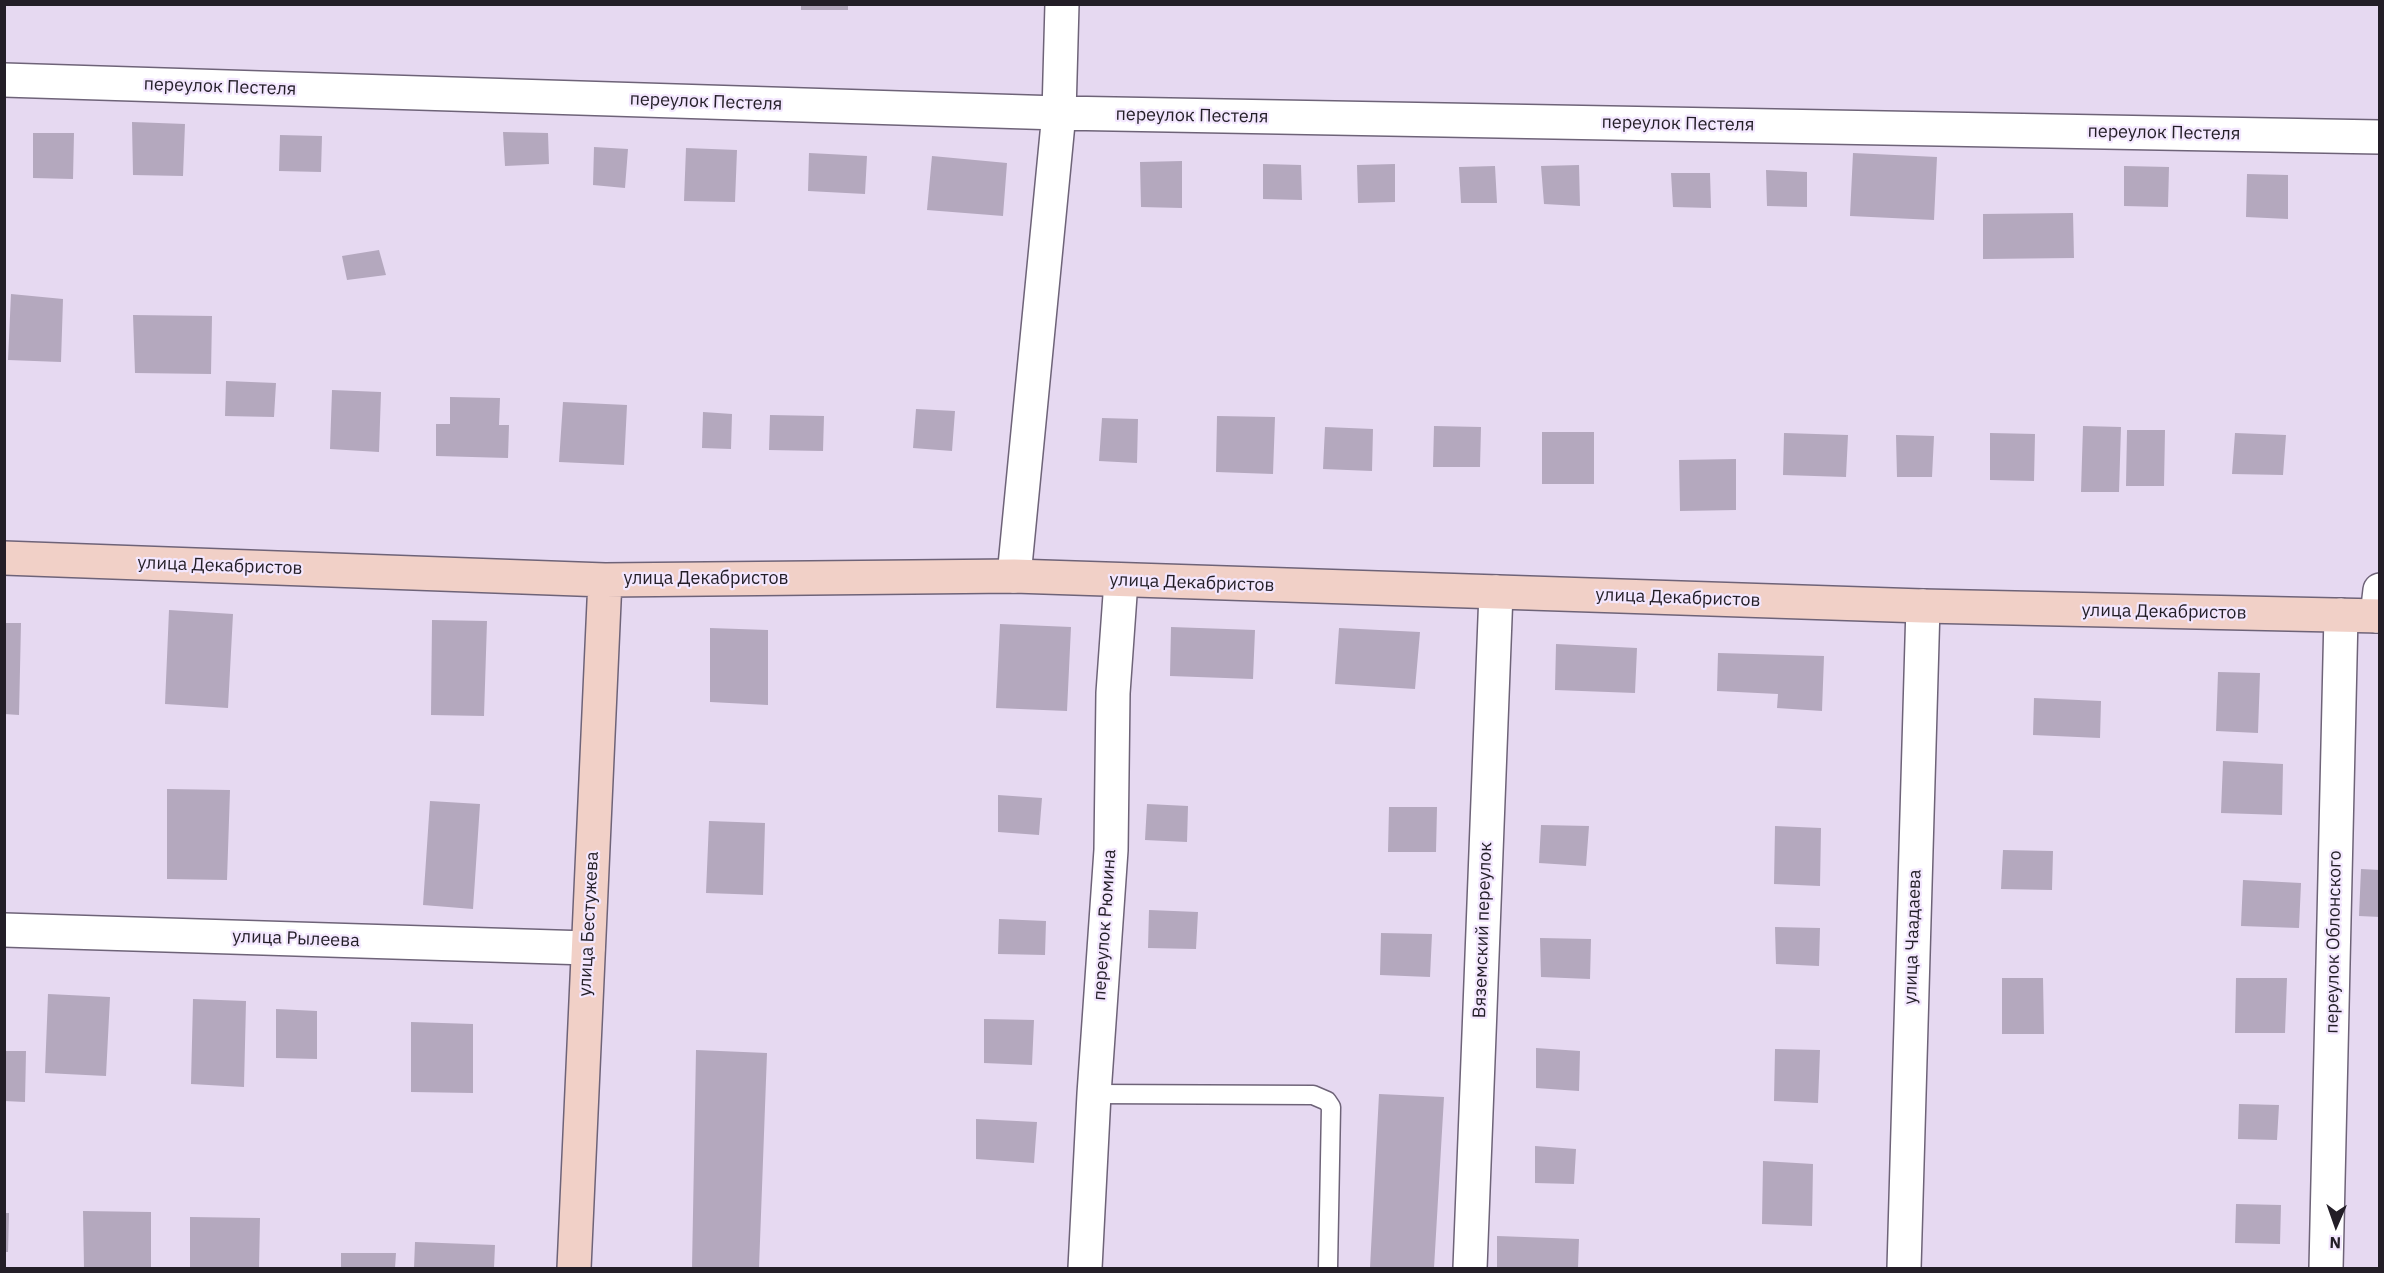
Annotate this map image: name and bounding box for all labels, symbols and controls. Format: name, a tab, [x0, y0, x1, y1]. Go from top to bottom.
street label: переулок Пестеля	[143, 74, 297, 100]
street label: переулок Пестеля	[629, 89, 783, 115]
street label: переулок Пестеля	[1115, 104, 1269, 128]
street label: переулок Пестеля	[1601, 112, 1755, 136]
street label: переулок Пестеля	[2087, 121, 2241, 145]
street label: улица Декабристов	[137, 552, 303, 580]
street label: улица Декабристов	[623, 568, 789, 590]
street label: улица Декабристов	[1109, 569, 1275, 597]
street label: улица Декабристов	[1595, 584, 1761, 612]
street label: улица Декабристов	[2081, 600, 2247, 624]
street label: Вяземский переулок	[1469, 841, 1497, 1019]
street label: переулок Рюмина	[1089, 849, 1121, 1001]
street label: переулок Облонского	[2322, 850, 2346, 1034]
street label: улица Бестужева	[574, 851, 604, 997]
street label: улица Чаадаева	[1900, 869, 1926, 1005]
street label: улица Рылеева	[232, 926, 360, 952]
north arrow	[2306, 1195, 2366, 1255]
text: N	[2329, 1233, 2342, 1253]

